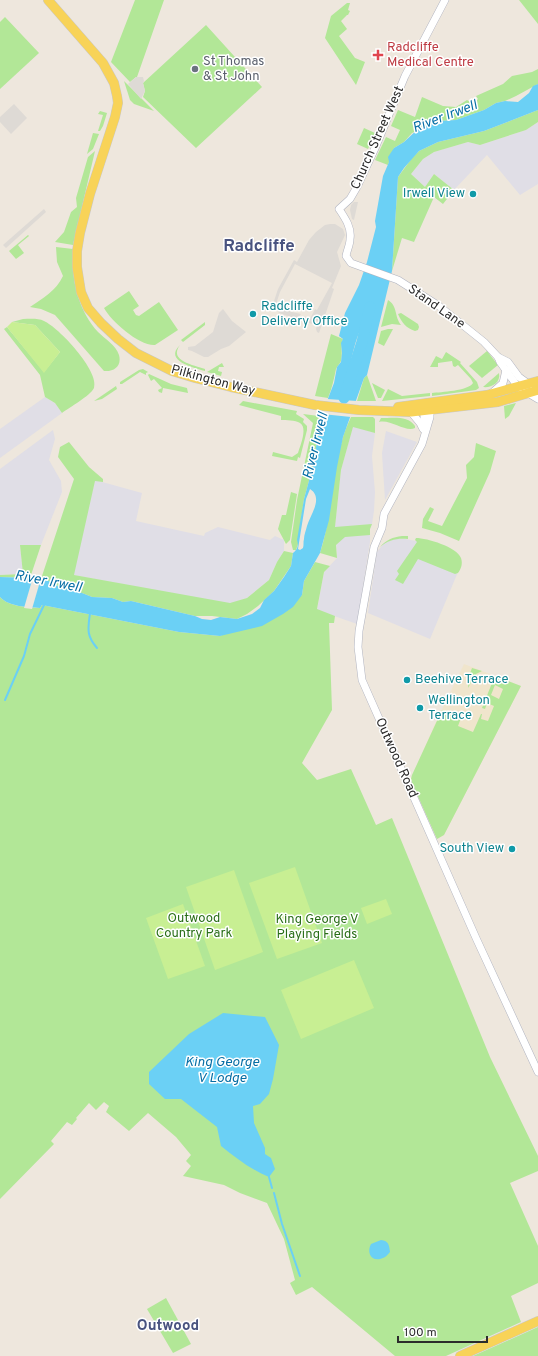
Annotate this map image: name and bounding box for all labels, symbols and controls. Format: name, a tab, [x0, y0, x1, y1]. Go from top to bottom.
place label: Radcliffe Medical Centre	[387, 40, 474, 71]
marker: Radcliffe Medical Centre	[372, 49, 384, 61]
place label: St Thomas & St John	[203, 54, 264, 85]
marker: St Thomas & St John	[190, 64, 200, 74]
street label: Church Street West	[348, 84, 408, 192]
water label: River Irwell	[410, 96, 481, 137]
place label: Irwell View	[403, 186, 465, 202]
marker: Irwell View	[468, 189, 478, 199]
district label: Radcliffe	[223, 236, 295, 258]
street label: Stand Lane	[404, 281, 468, 333]
place label: Radcliffe Delivery Office	[261, 299, 347, 330]
marker: Radcliffe Delivery Office	[248, 309, 258, 319]
street label: Pilkington Way	[169, 362, 257, 400]
water label: River Irwell	[300, 410, 333, 481]
water label: River Irwell	[13, 567, 84, 597]
place label: Beehive Terrace	[415, 672, 509, 688]
marker: Beehive Terrace	[402, 675, 412, 685]
place label: Wellington Terrace	[428, 693, 490, 724]
marker: Wellington Terrace	[415, 703, 425, 713]
street label: Outwood Road	[371, 715, 421, 801]
place label: South View	[439, 841, 504, 857]
marker: South View	[507, 844, 517, 854]
park label: Outwood Country Park	[156, 911, 232, 942]
park label: King George V Playing Fields	[275, 912, 359, 943]
water label: King George V Lodge	[185, 1054, 260, 1087]
district label: Outwood	[137, 1317, 199, 1336]
scale bar	[398, 1318, 487, 1344]
text: 100 m	[404, 1325, 437, 1341]

